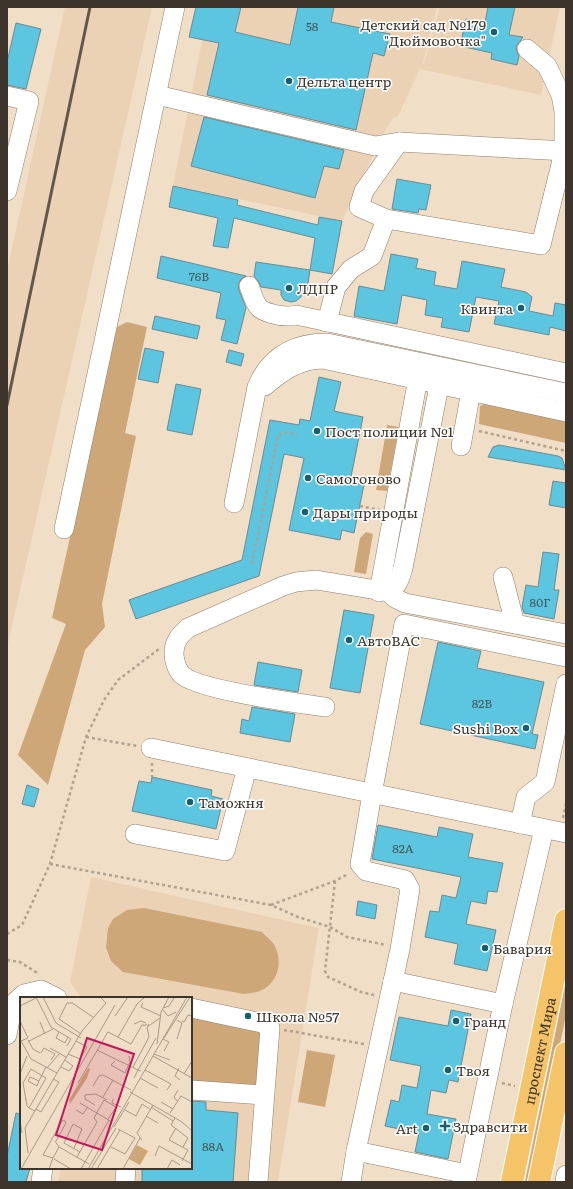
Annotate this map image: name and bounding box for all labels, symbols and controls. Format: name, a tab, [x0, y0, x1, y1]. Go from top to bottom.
place label: Детский сад №179 "Дюймовочка"	[360, 14, 486, 50]
house number: 58	[306, 17, 319, 35]
marker: Детский сад №179 "Дюймовочка"	[489, 27, 499, 37]
place label: Дельта центр	[297, 71, 391, 91]
marker: Дельта центр	[284, 76, 294, 86]
house number: 76В	[189, 267, 209, 285]
place label: ЛДПР	[297, 278, 339, 298]
marker: ЛДПР	[284, 283, 294, 293]
place label: Квинта	[460, 298, 513, 318]
marker: Квинта	[516, 303, 526, 313]
place label: Пост полиции №1	[325, 421, 454, 441]
marker: Пост полиции №1	[312, 426, 322, 436]
place label: Самогоново	[316, 468, 401, 488]
marker: Самогоново	[303, 473, 313, 483]
place label: Дары природы	[313, 502, 418, 522]
marker: Дары природы	[300, 507, 310, 517]
house number: 80Г	[530, 593, 550, 611]
place label: АвтоВАС	[357, 630, 421, 650]
marker: АвтоВАС	[344, 635, 354, 645]
house number: 82В	[472, 694, 492, 712]
place label: Sushi Box	[453, 718, 518, 738]
marker: Sushi Box	[521, 723, 531, 733]
place label: Таможня	[198, 792, 264, 812]
marker: Таможня	[185, 797, 195, 807]
house number: 82А	[392, 839, 414, 857]
place label: Бавария	[493, 938, 552, 958]
marker: Бавария	[480, 943, 490, 953]
street label: проспект Мира	[518, 995, 560, 1106]
inset map	[20, 997, 192, 1169]
place label: Школа №57	[256, 1006, 339, 1026]
marker: Школа №57	[243, 1011, 253, 1021]
place label: Гранд	[464, 1011, 506, 1031]
marker: Гранд	[451, 1016, 461, 1026]
place label: Твоя	[456, 1060, 490, 1080]
marker: Твоя	[443, 1065, 453, 1075]
place label: Здравсити	[453, 1116, 528, 1136]
place label: Art	[396, 1118, 418, 1138]
marker: Здравсити	[440, 1121, 450, 1131]
marker: Art	[421, 1123, 431, 1133]
house number: 88А	[202, 1137, 224, 1155]

